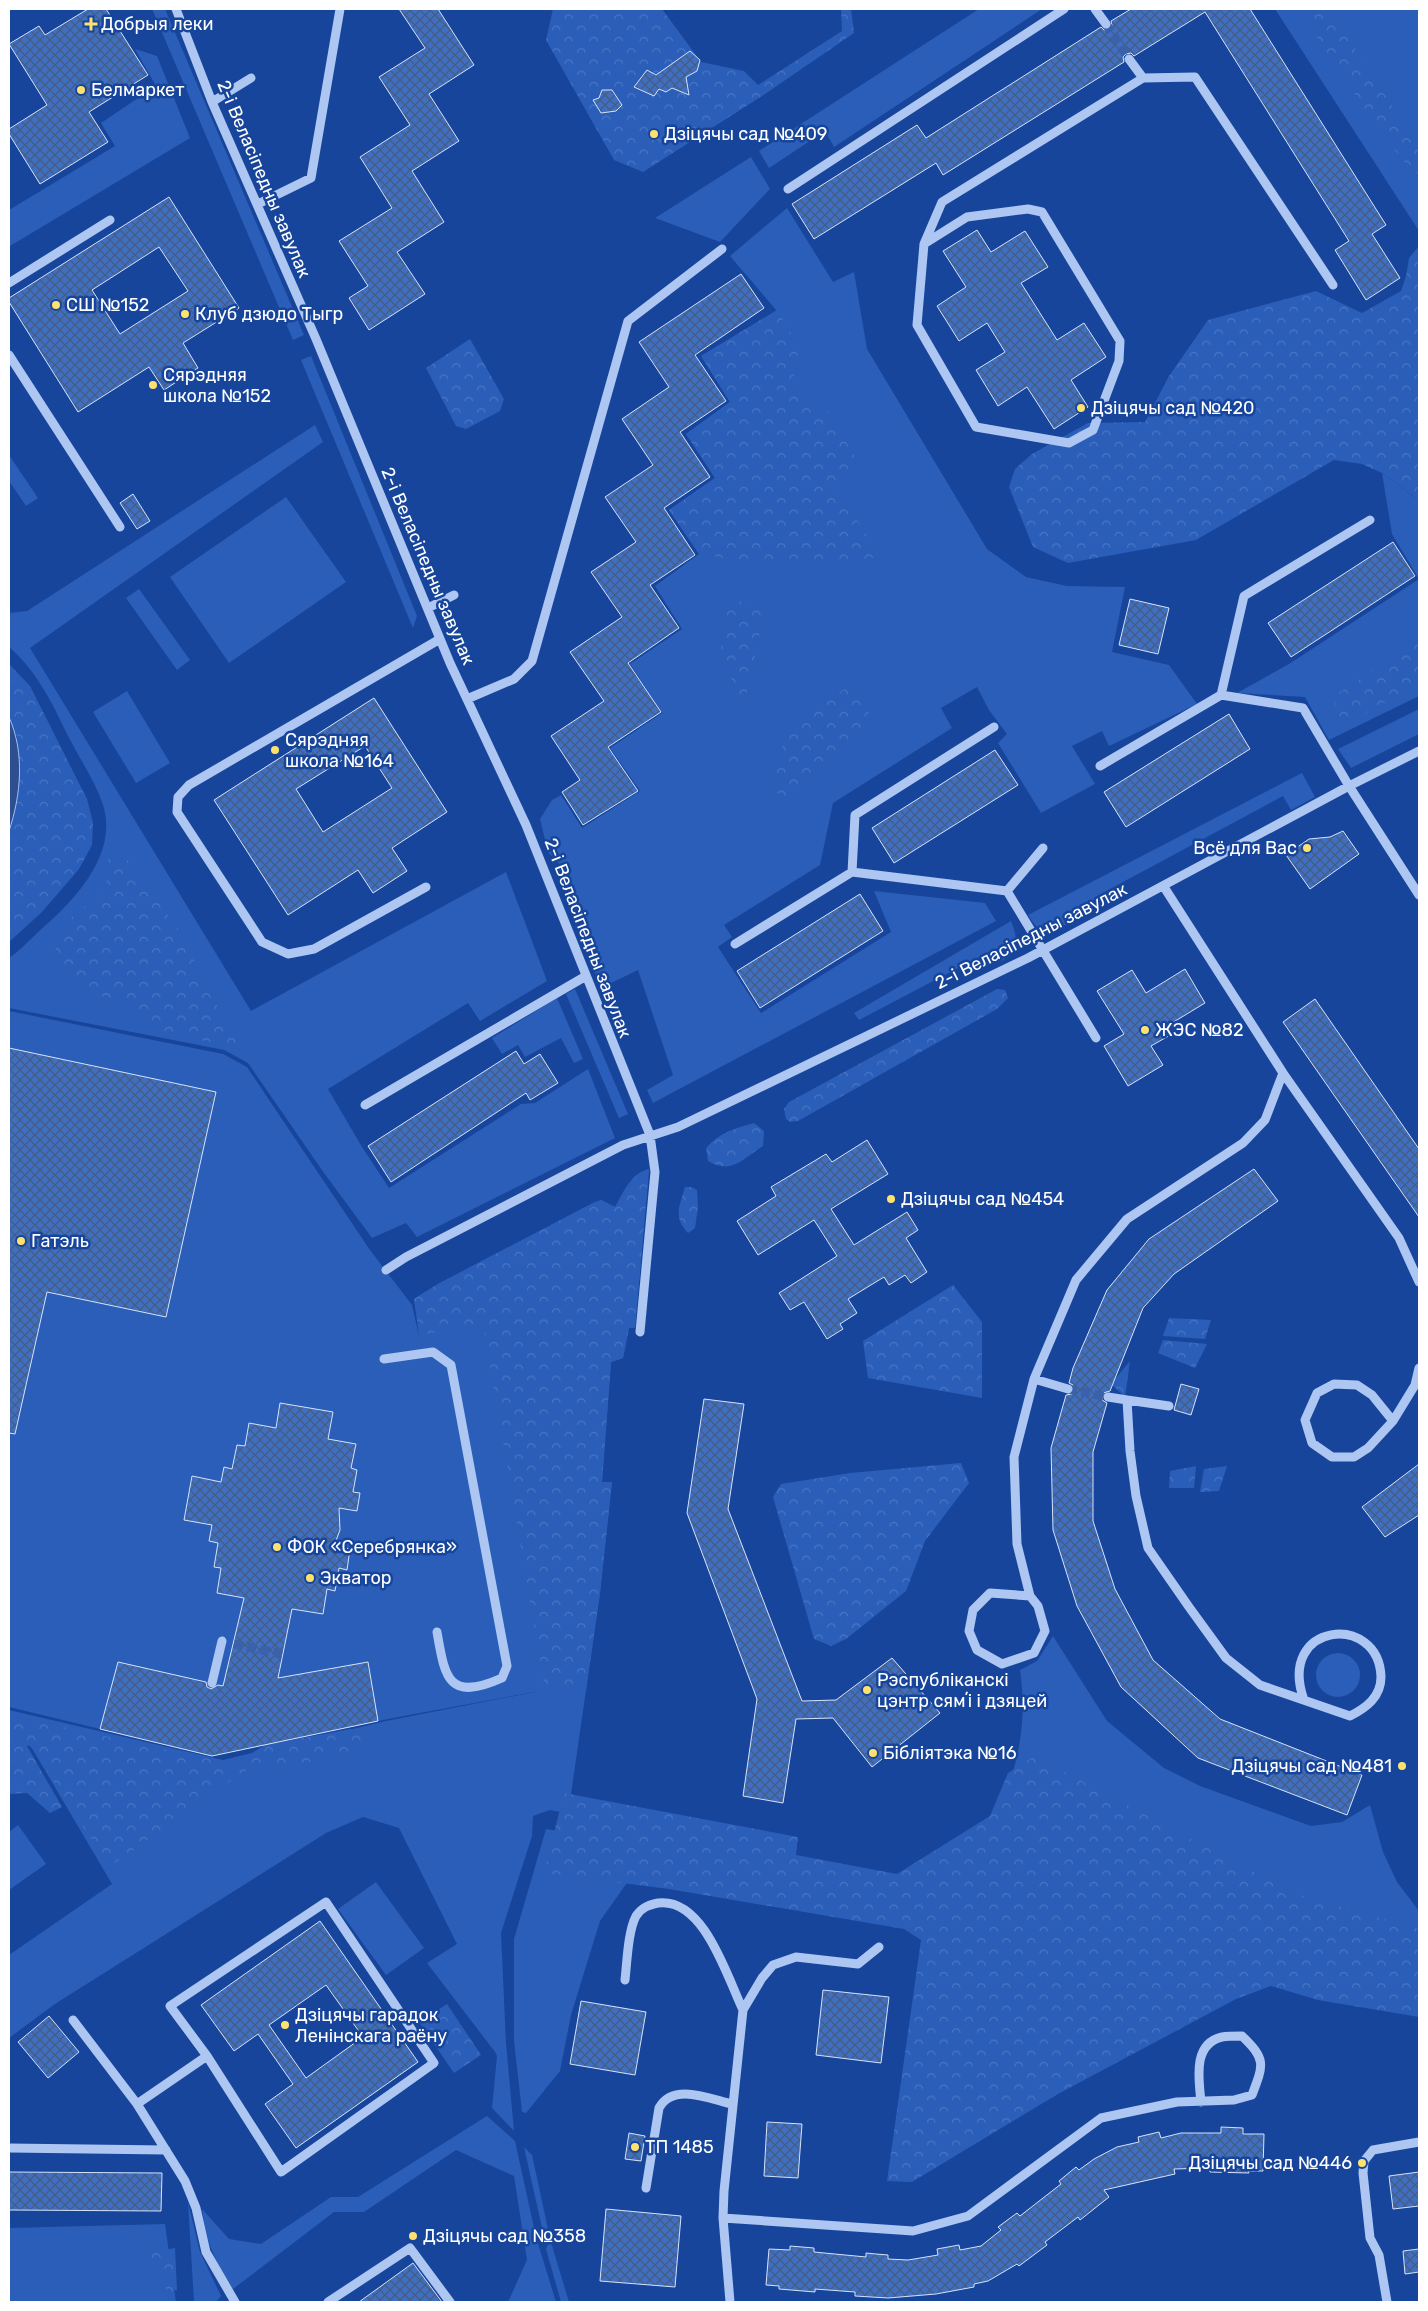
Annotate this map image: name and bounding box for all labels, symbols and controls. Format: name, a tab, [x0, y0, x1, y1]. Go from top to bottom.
place label: Добрыя леки	[101, 13, 213, 35]
marker: Добрыя леки	[85, 18, 97, 30]
street label: 2-і Веласіпедны завулак	[212, 77, 316, 281]
place label: Белмаркет	[91, 79, 184, 101]
marker: Белмаркет	[75, 84, 87, 96]
place label: Дзіцячы сад №409	[664, 123, 828, 145]
marker: Дзіцячы сад №409	[648, 128, 660, 140]
place label: СШ №152	[66, 294, 149, 316]
marker: СШ №152	[50, 299, 62, 311]
place label: Клуб дзюдо Тыгр	[195, 303, 343, 325]
marker: Клуб дзюдо Тыгр	[179, 308, 191, 320]
place label: Сярэдняя школа №152	[163, 364, 271, 407]
marker: Сярэдняя школа №152	[147, 379, 159, 391]
place label: Дзіцячы сад №420	[1091, 397, 1254, 419]
marker: Дзіцячы сад №420	[1075, 402, 1087, 414]
street label: 2-і Веласіпедны завулак	[376, 464, 480, 668]
place label: Сярэдняя школа №164	[285, 729, 394, 772]
marker: Сярэдняя школа №164	[269, 744, 281, 756]
street label: 2-і Веласіпедны завулак	[540, 835, 636, 1041]
place label: Всё для Вас	[1193, 837, 1297, 859]
marker: Всё для Вас	[1301, 842, 1313, 854]
street label: 2-і Веласіпедны завулак	[931, 878, 1131, 994]
place label: ЖЭС №82	[1155, 1019, 1244, 1041]
marker: ЖЭС №82	[1139, 1024, 1151, 1036]
place label: Дзіцячы сад №454	[901, 1188, 1064, 1210]
marker: Дзіцячы сад №454	[885, 1193, 897, 1205]
place label: Гатэль	[31, 1230, 89, 1252]
marker: Гатэль	[15, 1235, 27, 1247]
place label: ФОК «Серебрянка»	[287, 1536, 457, 1558]
marker: ФОК «Серебрянка»	[271, 1541, 283, 1553]
place label: Экватор	[320, 1567, 392, 1589]
marker: Экватор	[304, 1572, 316, 1584]
place label: Рэспубліканскі цэнтр сямʼі і дзяцей	[877, 1669, 1047, 1712]
marker: Рэспубліканскі цэнтр сямʼі і дзяцей	[861, 1684, 873, 1696]
place label: Бібліятэка №16	[883, 1742, 1017, 1764]
marker: Бібліятэка №16	[867, 1747, 879, 1759]
place label: Дзіцячы сад №481	[1231, 1755, 1392, 1777]
marker: Дзіцячы сад №481	[1396, 1760, 1408, 1772]
place label: Дзіцячы гарадок Ленінскага раёну	[295, 2004, 447, 2047]
marker: Дзіцячы гарадок Ленінскага раёну	[279, 2019, 291, 2031]
place label: ТП 1485	[645, 2136, 714, 2158]
marker: ТП 1485	[629, 2141, 641, 2153]
place label: Дзіцячы сад №446	[1189, 2152, 1352, 2174]
marker: Дзіцячы сад №446	[1356, 2157, 1368, 2169]
place label: Дзіцячы сад №358	[423, 2225, 586, 2247]
marker: Дзіцячы сад №358	[407, 2230, 419, 2242]

